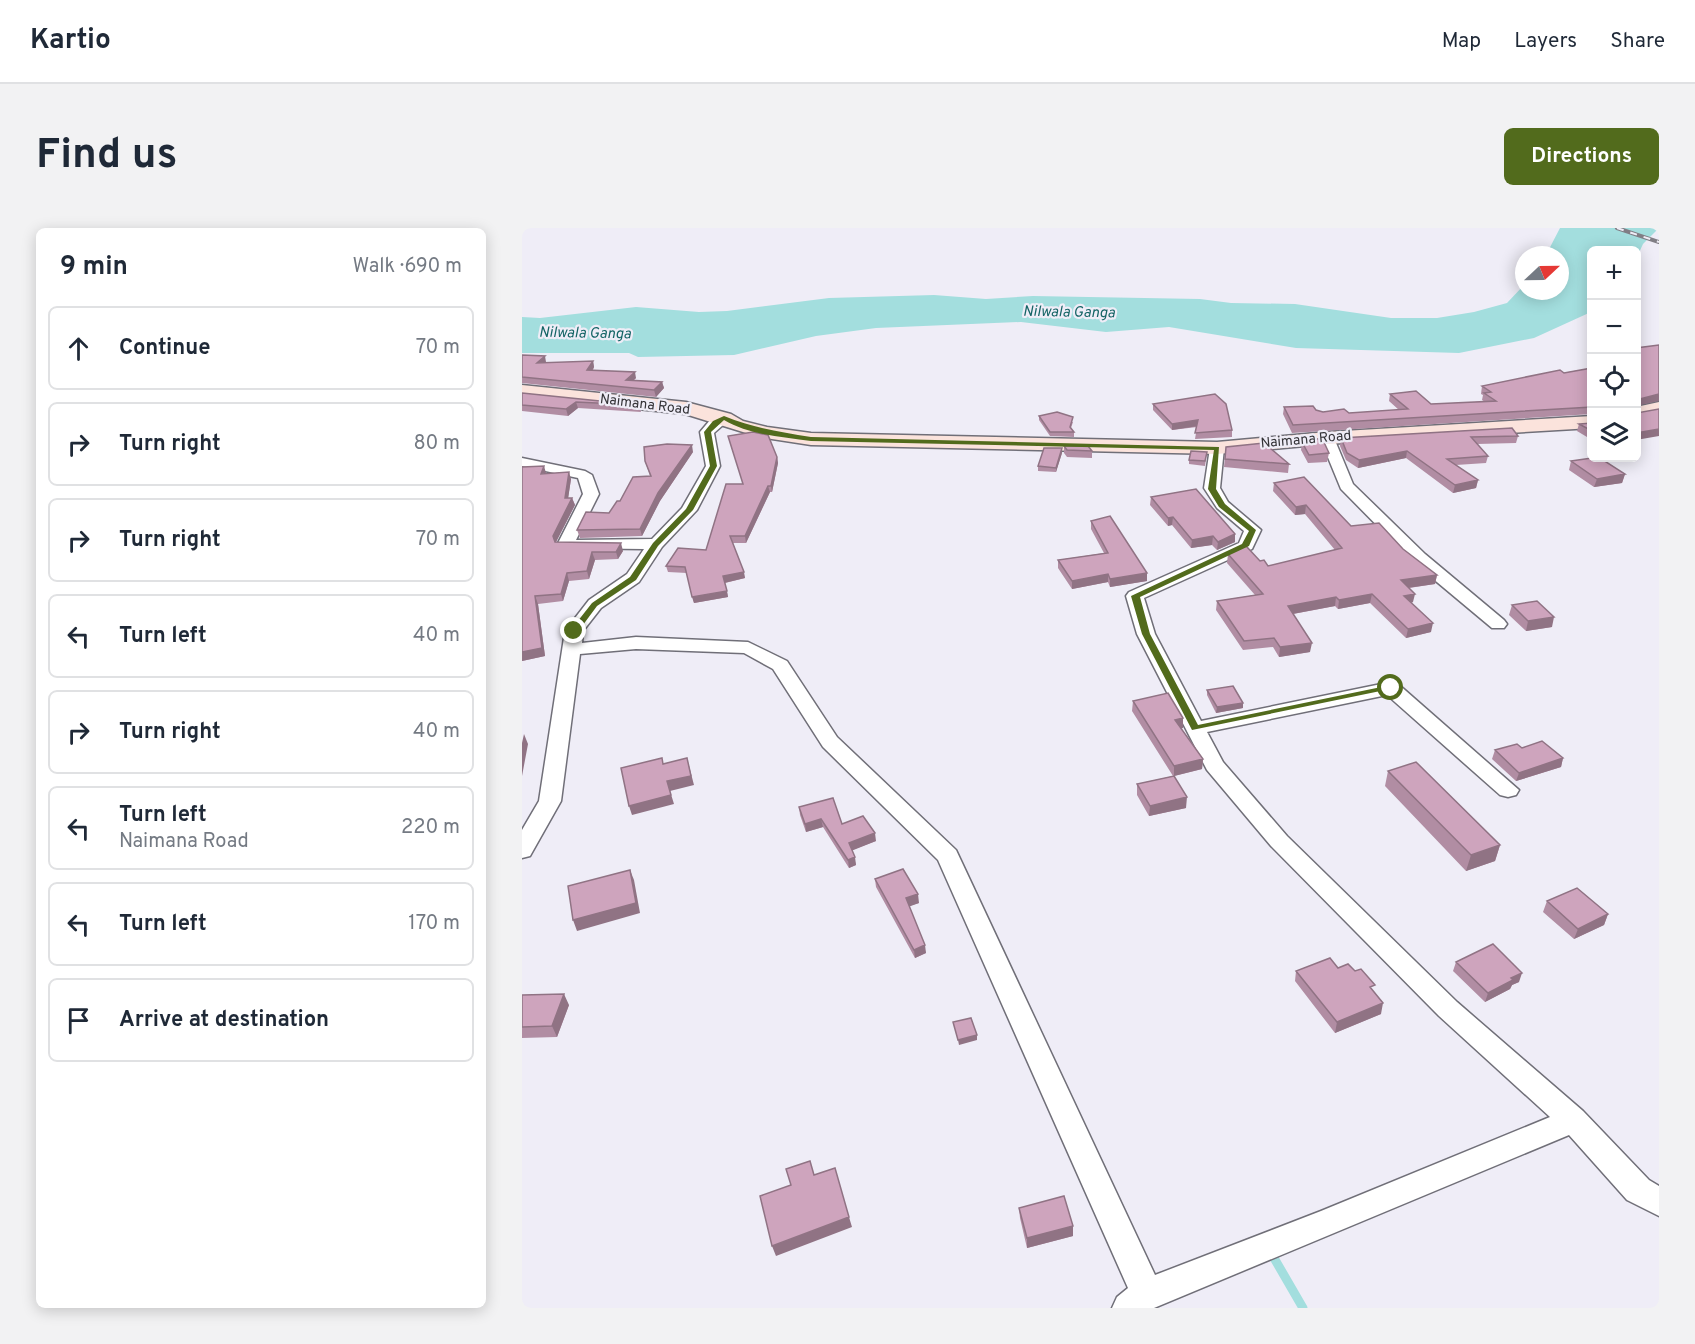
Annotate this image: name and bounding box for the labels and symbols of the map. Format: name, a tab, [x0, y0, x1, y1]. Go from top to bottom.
north arrow	[1515, 246, 1569, 300]
water label: Nilwala Ganga	[1023, 303, 1116, 323]
water label: Nilwala Ganga	[539, 324, 632, 344]
street label: Naimana Road	[599, 391, 691, 419]
street label: Naimana Road	[1260, 428, 1352, 452]
route end	[560, 617, 586, 643]
route start	[1377, 674, 1403, 700]

